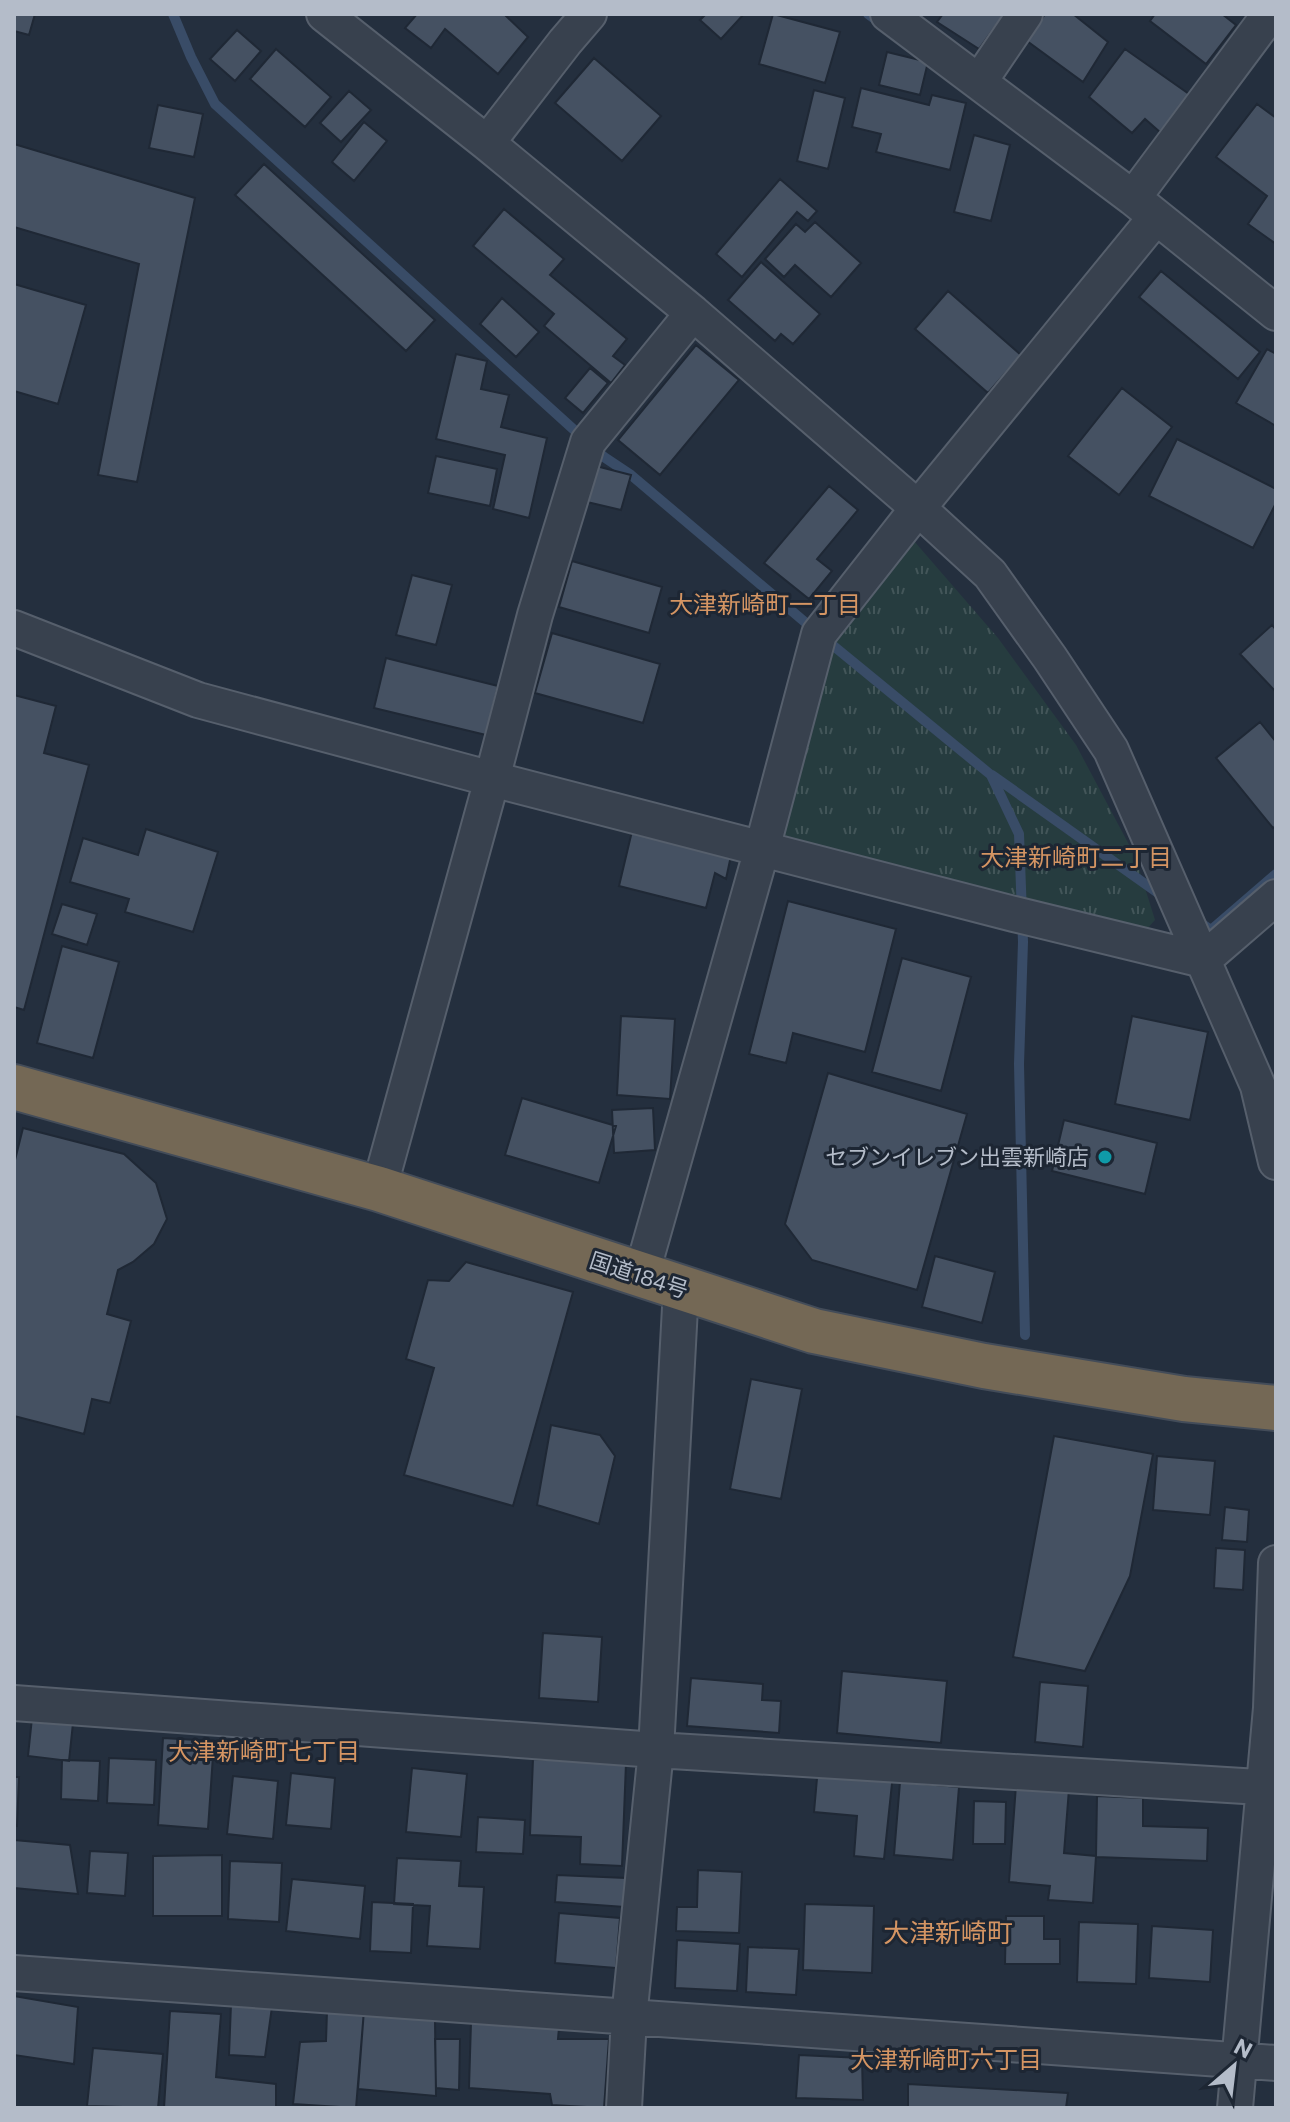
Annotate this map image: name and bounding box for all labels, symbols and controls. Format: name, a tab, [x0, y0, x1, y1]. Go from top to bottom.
district label: 大津新崎町一丁目	[669, 589, 861, 618]
district label: 大津新崎町二丁目	[980, 842, 1172, 871]
place label: セブンイレブン出雲新崎店	[825, 1143, 1089, 1170]
marker: セブンイレブン出雲新崎店	[1096, 1148, 1114, 1166]
street label: 国道184号	[586, 1246, 692, 1303]
district label: 大津新崎町七丁目	[168, 1736, 360, 1765]
district label: 大津新崎町	[883, 1916, 1013, 1947]
north arrow	[1194, 2026, 1274, 2106]
text: N	[1230, 2032, 1257, 2064]
district label: 大津新崎町六丁目	[850, 2044, 1042, 2073]

